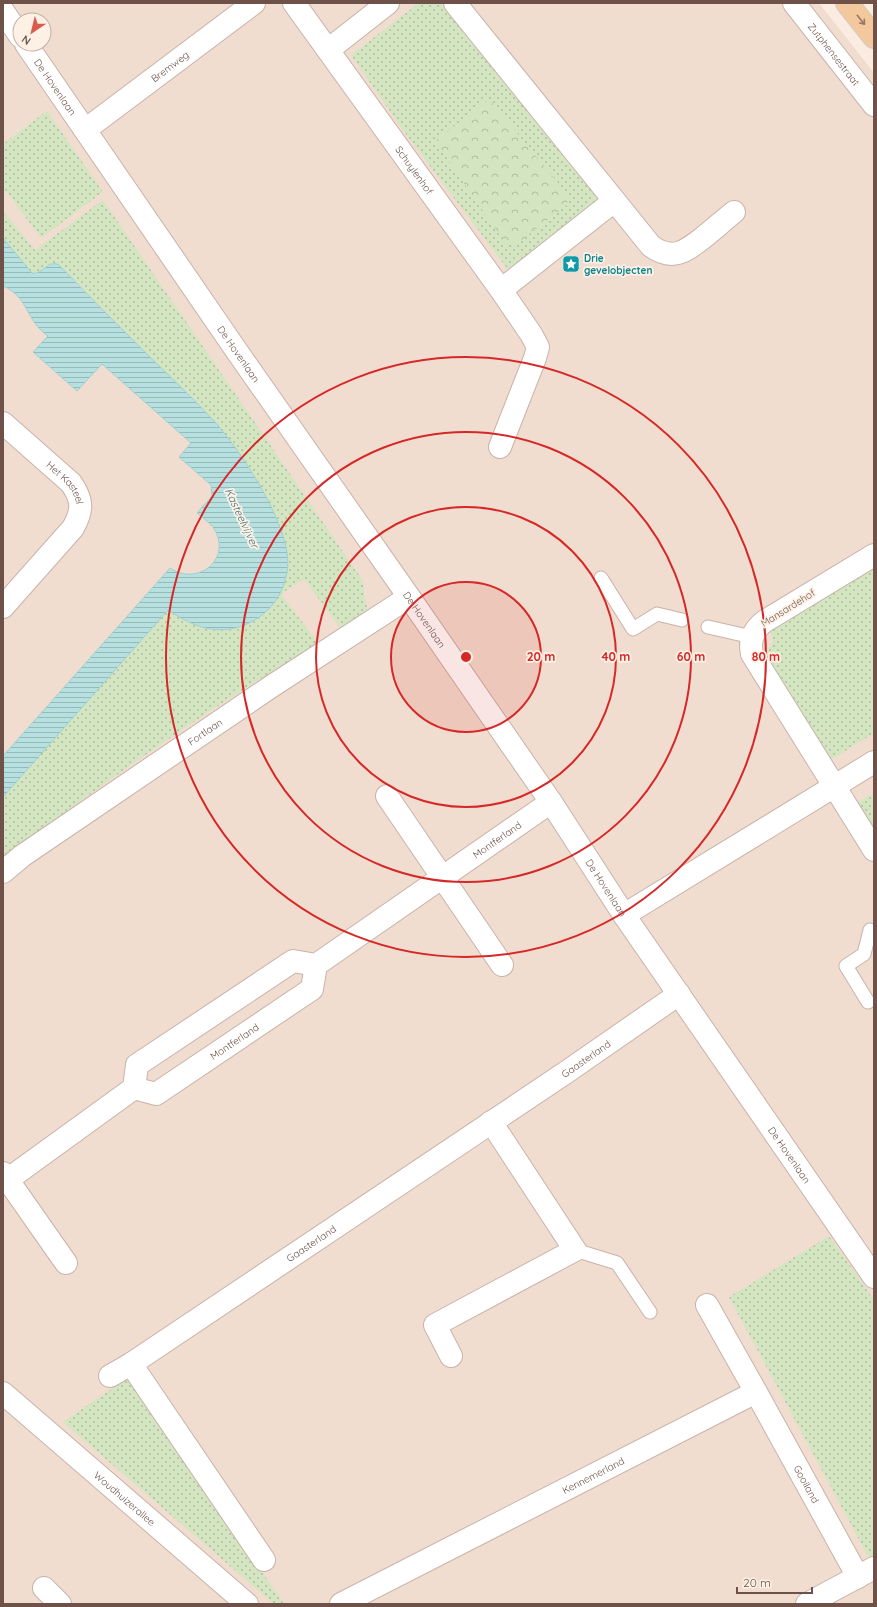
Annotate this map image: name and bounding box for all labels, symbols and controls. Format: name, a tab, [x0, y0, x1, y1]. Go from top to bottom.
north arrow	[12, 12, 52, 52]
one-way arrow	[856, 14, 865, 25]
street label: Zutphensestraat	[805, 20, 863, 89]
text: N	[19, 32, 34, 48]
street label: Bremweg	[148, 48, 191, 85]
street label: De Hovenlaan	[31, 56, 79, 118]
street label: Schuylenhof	[393, 143, 437, 197]
place label: Drie gevelobjecten	[584, 252, 652, 277]
place icon: Drie gevelobjecten	[561, 254, 581, 274]
street label: De Hovenlaan	[215, 323, 263, 385]
street label: Het Kasteel	[44, 458, 87, 505]
water label: Kasteelvijver	[222, 486, 263, 552]
street label: Mansardehof	[758, 586, 818, 630]
street label: De Hovenlaan	[400, 589, 449, 650]
text: 20 m	[527, 649, 555, 664]
text: 40 m	[602, 649, 630, 664]
text: 60 m	[677, 649, 705, 664]
text: 80 m	[752, 649, 780, 664]
centre of rings	[459, 650, 473, 664]
street label: Fortlaan	[185, 715, 225, 748]
street label: Montferland	[470, 818, 524, 861]
street label: De Hovenlaan	[583, 856, 630, 919]
street label: Montferland	[207, 1020, 261, 1062]
street label: Gaasterland	[559, 1037, 613, 1080]
street label: De Hovenlaan	[766, 1124, 814, 1186]
street label: Gaasterland	[284, 1222, 338, 1265]
street label: Kennemerland	[560, 1454, 626, 1497]
street label: Gooiland	[791, 1463, 822, 1505]
street label: Woudhuizerallee	[91, 1468, 158, 1529]
scale bar	[737, 1569, 812, 1595]
text: 20 m	[743, 1575, 771, 1590]

